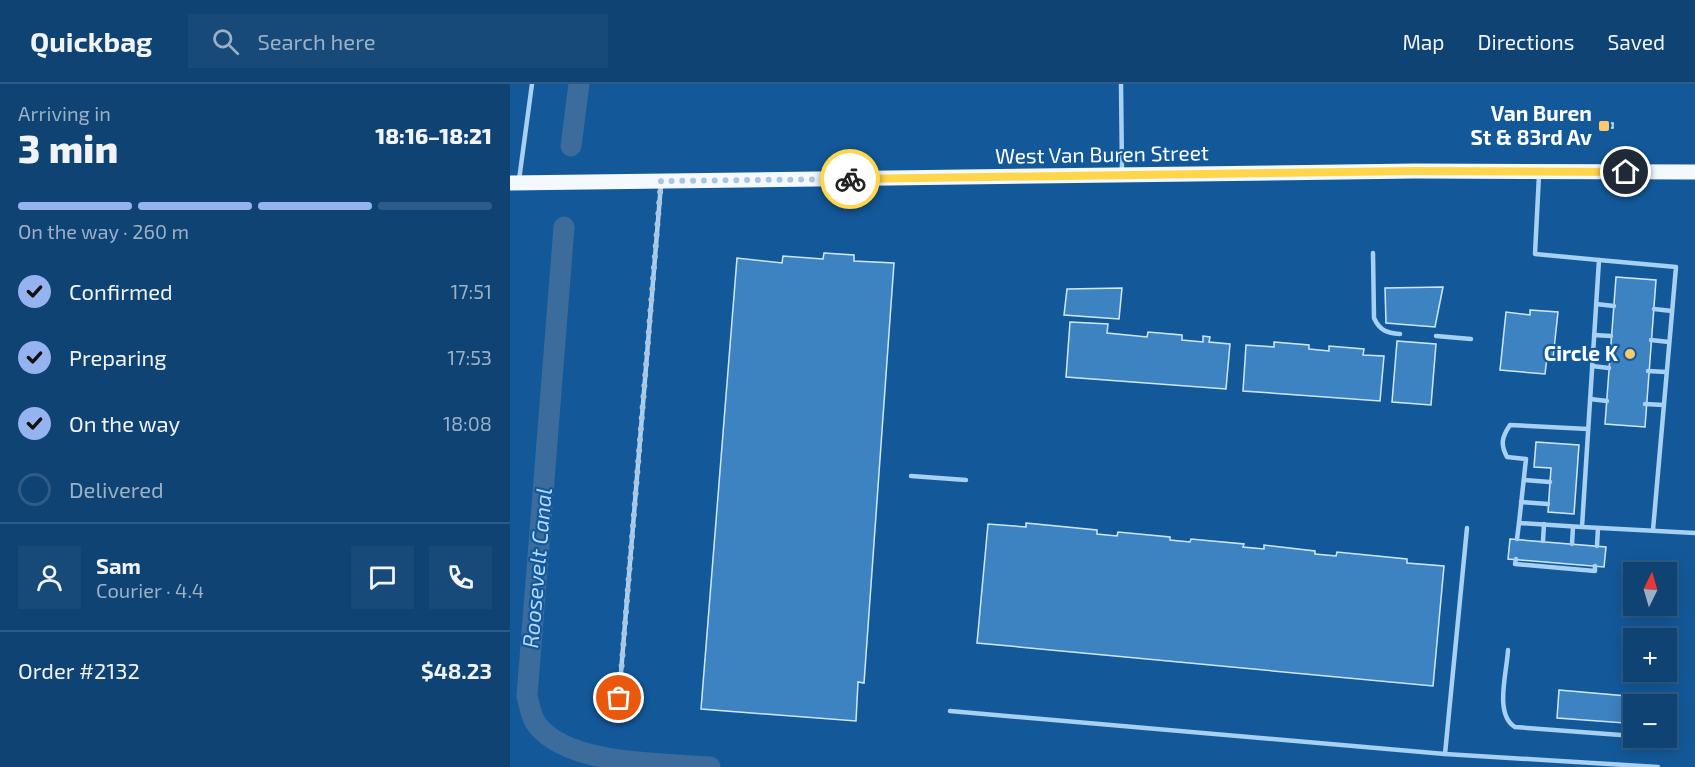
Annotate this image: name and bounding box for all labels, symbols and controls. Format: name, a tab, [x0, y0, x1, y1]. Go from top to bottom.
search box	[188, 14, 608, 68]
text: Quickbag	[30, 24, 152, 58]
icon: search	[209, 25, 242, 58]
text: Search here	[257, 28, 376, 54]
text: Map	[1402, 29, 1445, 54]
text: Directions	[1478, 29, 1574, 54]
text: Saved	[1607, 29, 1665, 54]
place label: Van Buren St & 83rd Av	[1470, 100, 1592, 149]
text: Arriving in	[18, 101, 111, 125]
marker: Van Buren St & 83rd Av	[1597, 119, 1611, 133]
text: 18:16–18:21	[375, 122, 492, 148]
text: 3 min	[18, 124, 118, 171]
street label: West Van Buren Street	[995, 139, 1209, 168]
pin	[1600, 146, 1651, 197]
courier	[820, 149, 880, 209]
icon: home	[1609, 155, 1642, 188]
icon: bike	[834, 163, 867, 196]
text: On the way · 260 m	[18, 219, 189, 243]
icon: check	[18, 275, 51, 308]
text: Confirmed	[69, 278, 173, 304]
text: 17:51	[450, 279, 492, 303]
place label: Circle K	[1544, 340, 1619, 365]
icon: check	[18, 341, 51, 374]
text: Preparing	[69, 344, 167, 370]
text: 17:53	[447, 345, 492, 369]
marker: Circle K	[1623, 347, 1637, 361]
icon: check	[18, 407, 51, 440]
text: On the way	[69, 410, 180, 436]
text: 18:08	[443, 411, 492, 435]
text: Delivered	[69, 476, 164, 502]
water label: Roosevelt Canal	[516, 487, 556, 649]
button: person	[18, 546, 81, 609]
button: chat	[351, 546, 414, 609]
button: phone	[429, 546, 492, 609]
text: Sam	[96, 552, 141, 578]
north arrow	[1623, 562, 1677, 616]
map controls	[1623, 562, 1677, 748]
text: Courier · 4.4	[96, 578, 204, 602]
button: +	[1623, 628, 1677, 682]
text: Order #2132	[18, 657, 140, 683]
text: $48.23	[421, 657, 492, 683]
pin	[593, 672, 644, 723]
icon: bag	[602, 681, 635, 714]
button: −	[1623, 694, 1677, 748]

